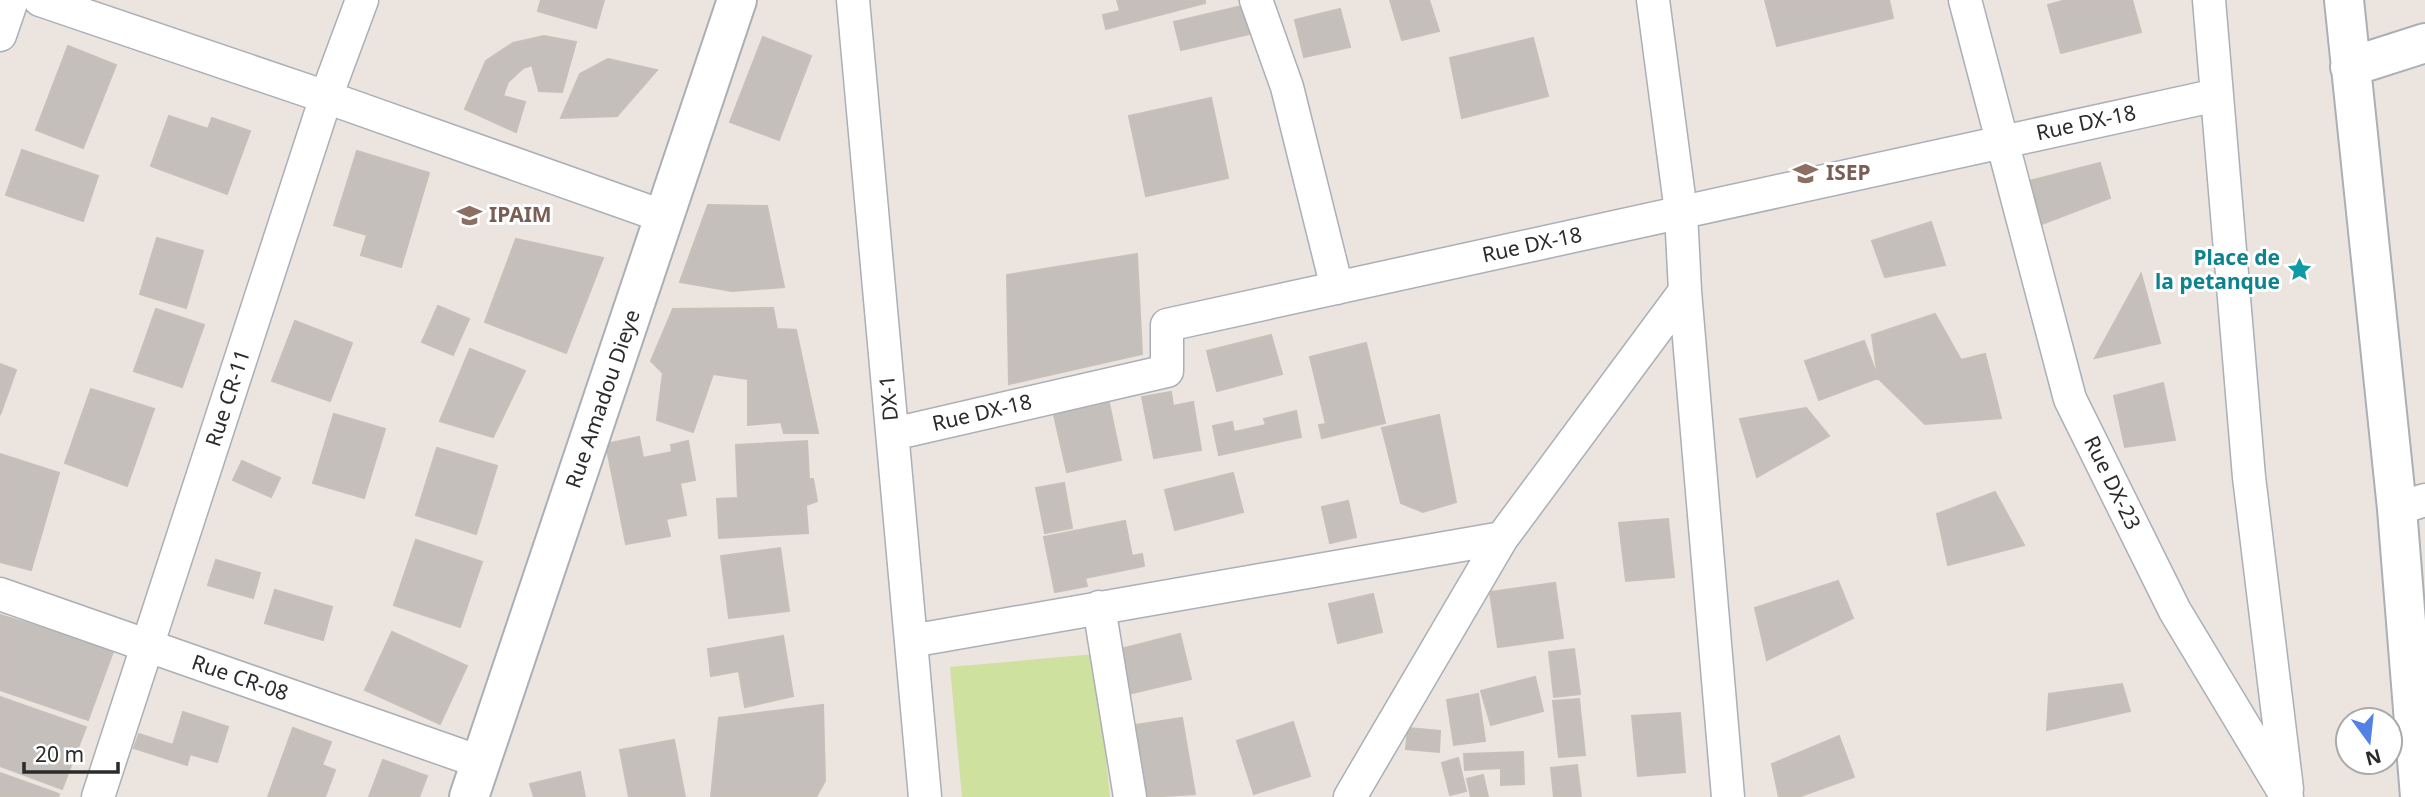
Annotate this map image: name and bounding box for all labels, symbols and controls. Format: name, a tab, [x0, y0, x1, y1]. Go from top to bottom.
street label: Rue DX-18	[2033, 98, 2138, 146]
place label: ISEP	[1826, 158, 1871, 186]
school or university icon: ISEP	[1792, 159, 1820, 187]
place label: IPAIM	[489, 200, 552, 228]
school or university icon: IPAIM	[455, 201, 483, 229]
street label: Rue DX-18	[1479, 220, 1584, 268]
place label: Place de la petanque	[2155, 243, 2280, 295]
place icon: Place de la petanque	[2286, 256, 2314, 284]
street label: Rue Amadou Dieye	[558, 306, 646, 492]
street label: Rue CR-11	[198, 346, 256, 450]
street label: DX-1	[872, 374, 904, 422]
street label: Rue DX-18	[929, 387, 1034, 437]
street label: Rue DX-23	[2078, 431, 2148, 534]
street label: Rue CR-08	[188, 647, 292, 707]
north arrow	[2334, 706, 2404, 776]
scale bar	[24, 730, 119, 774]
text: 20 m	[35, 740, 84, 768]
text: N	[2363, 743, 2384, 772]

